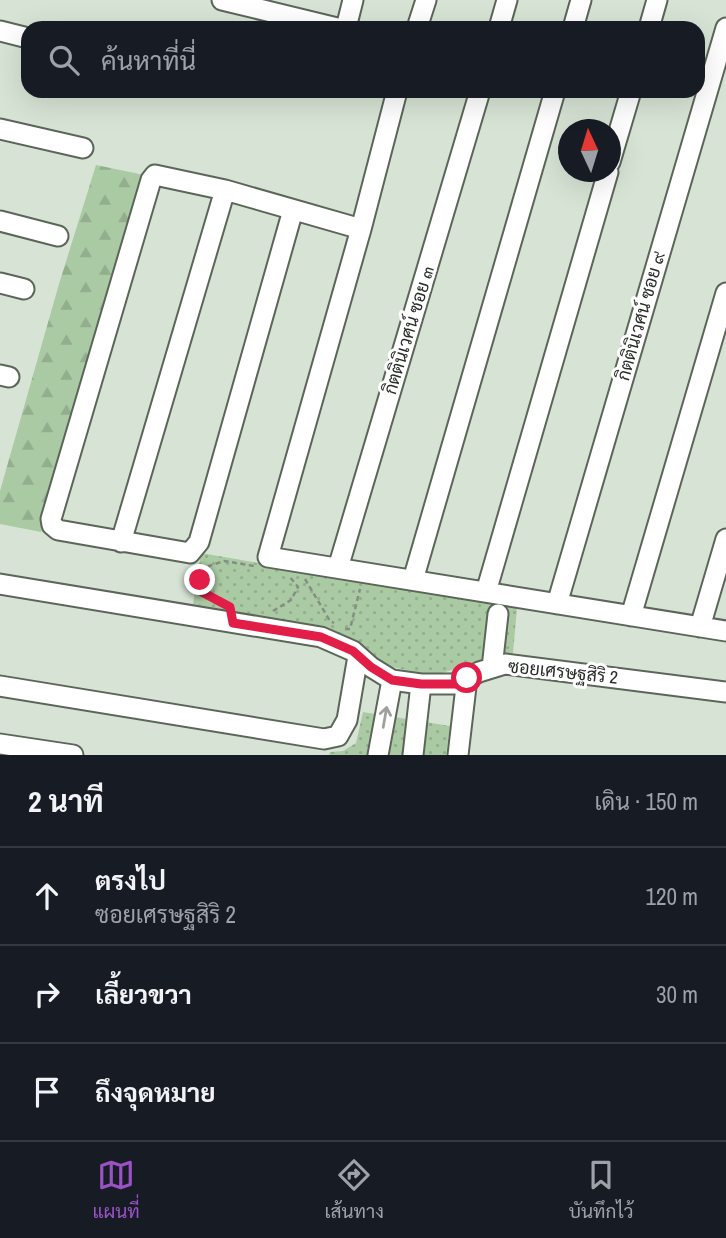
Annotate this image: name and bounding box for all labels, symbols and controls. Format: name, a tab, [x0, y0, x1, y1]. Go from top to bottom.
search box	[21, 21, 705, 98]
icon: search	[45, 41, 83, 79]
text: ค้นหาที่นี่	[101, 43, 196, 78]
north arrow	[558, 119, 621, 182]
street label: กิตตินิเวศน์ ซอย ๙	[610, 248, 671, 383]
street label: กิตตินิเวศน์ ซอย ๓	[377, 262, 440, 397]
route end	[184, 564, 215, 595]
street label: ซอยเศรษฐสิริ 2	[507, 653, 619, 690]
route start	[451, 662, 482, 693]
one-way arrow	[378, 706, 392, 729]
text: 2 นาที	[28, 781, 104, 821]
text: เดิน · 150 m	[594, 786, 698, 817]
text: ตรงไป	[95, 863, 166, 898]
icon: ahead	[28, 877, 66, 915]
text: 120 m	[646, 881, 698, 912]
text: ซอยเศรษฐสิริ 2	[95, 899, 236, 930]
icon: right	[28, 975, 66, 1013]
text: เลี้ยวขวา	[95, 977, 192, 1012]
text: 30 m	[656, 979, 698, 1010]
icon: arrive	[28, 1073, 66, 1111]
text: ถึงจุดหมาย	[95, 1075, 216, 1110]
tab: แผนที่	[92, 1156, 140, 1224]
tab: เส้นทาง	[325, 1156, 384, 1224]
tab: บันทึกไว้	[569, 1156, 634, 1224]

